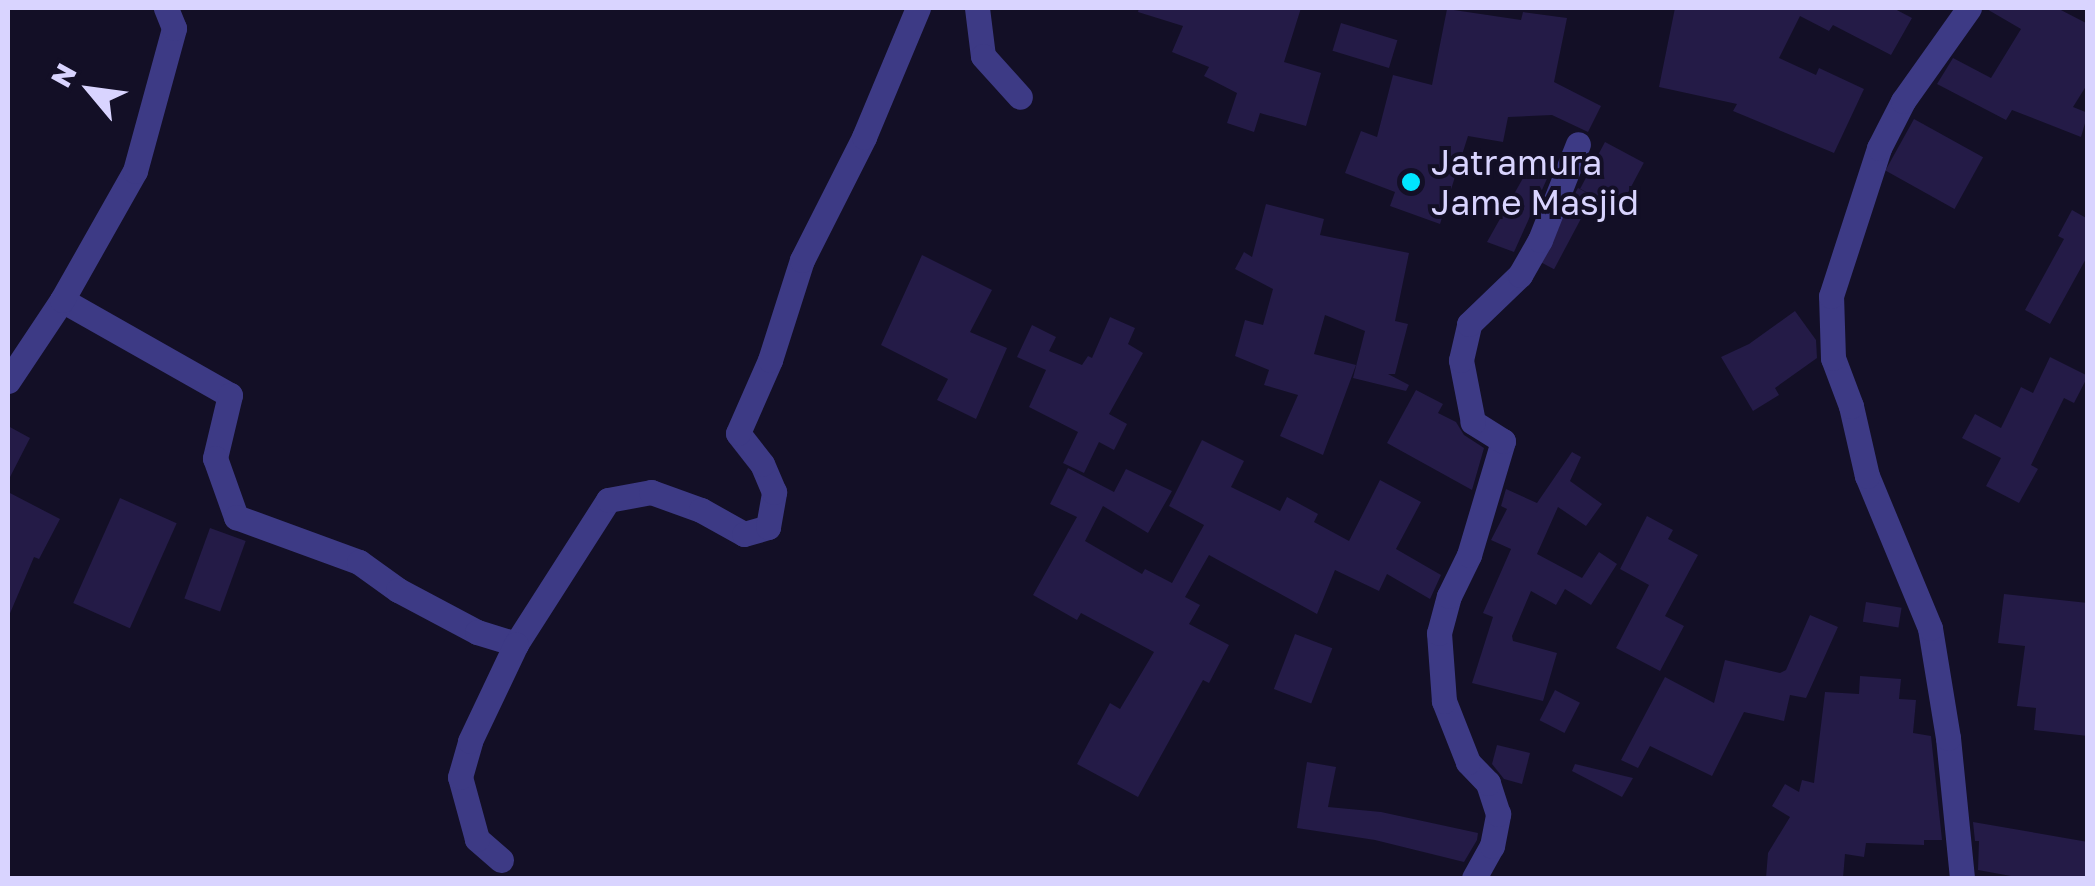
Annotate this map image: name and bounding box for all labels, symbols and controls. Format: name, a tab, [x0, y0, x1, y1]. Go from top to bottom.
north arrow	[40, 40, 140, 140]
text: N	[44, 58, 83, 93]
place label: Jatramura Jame Masjid	[1431, 141, 1639, 223]
marker: Jatramura Jame Masjid	[1400, 171, 1422, 193]

